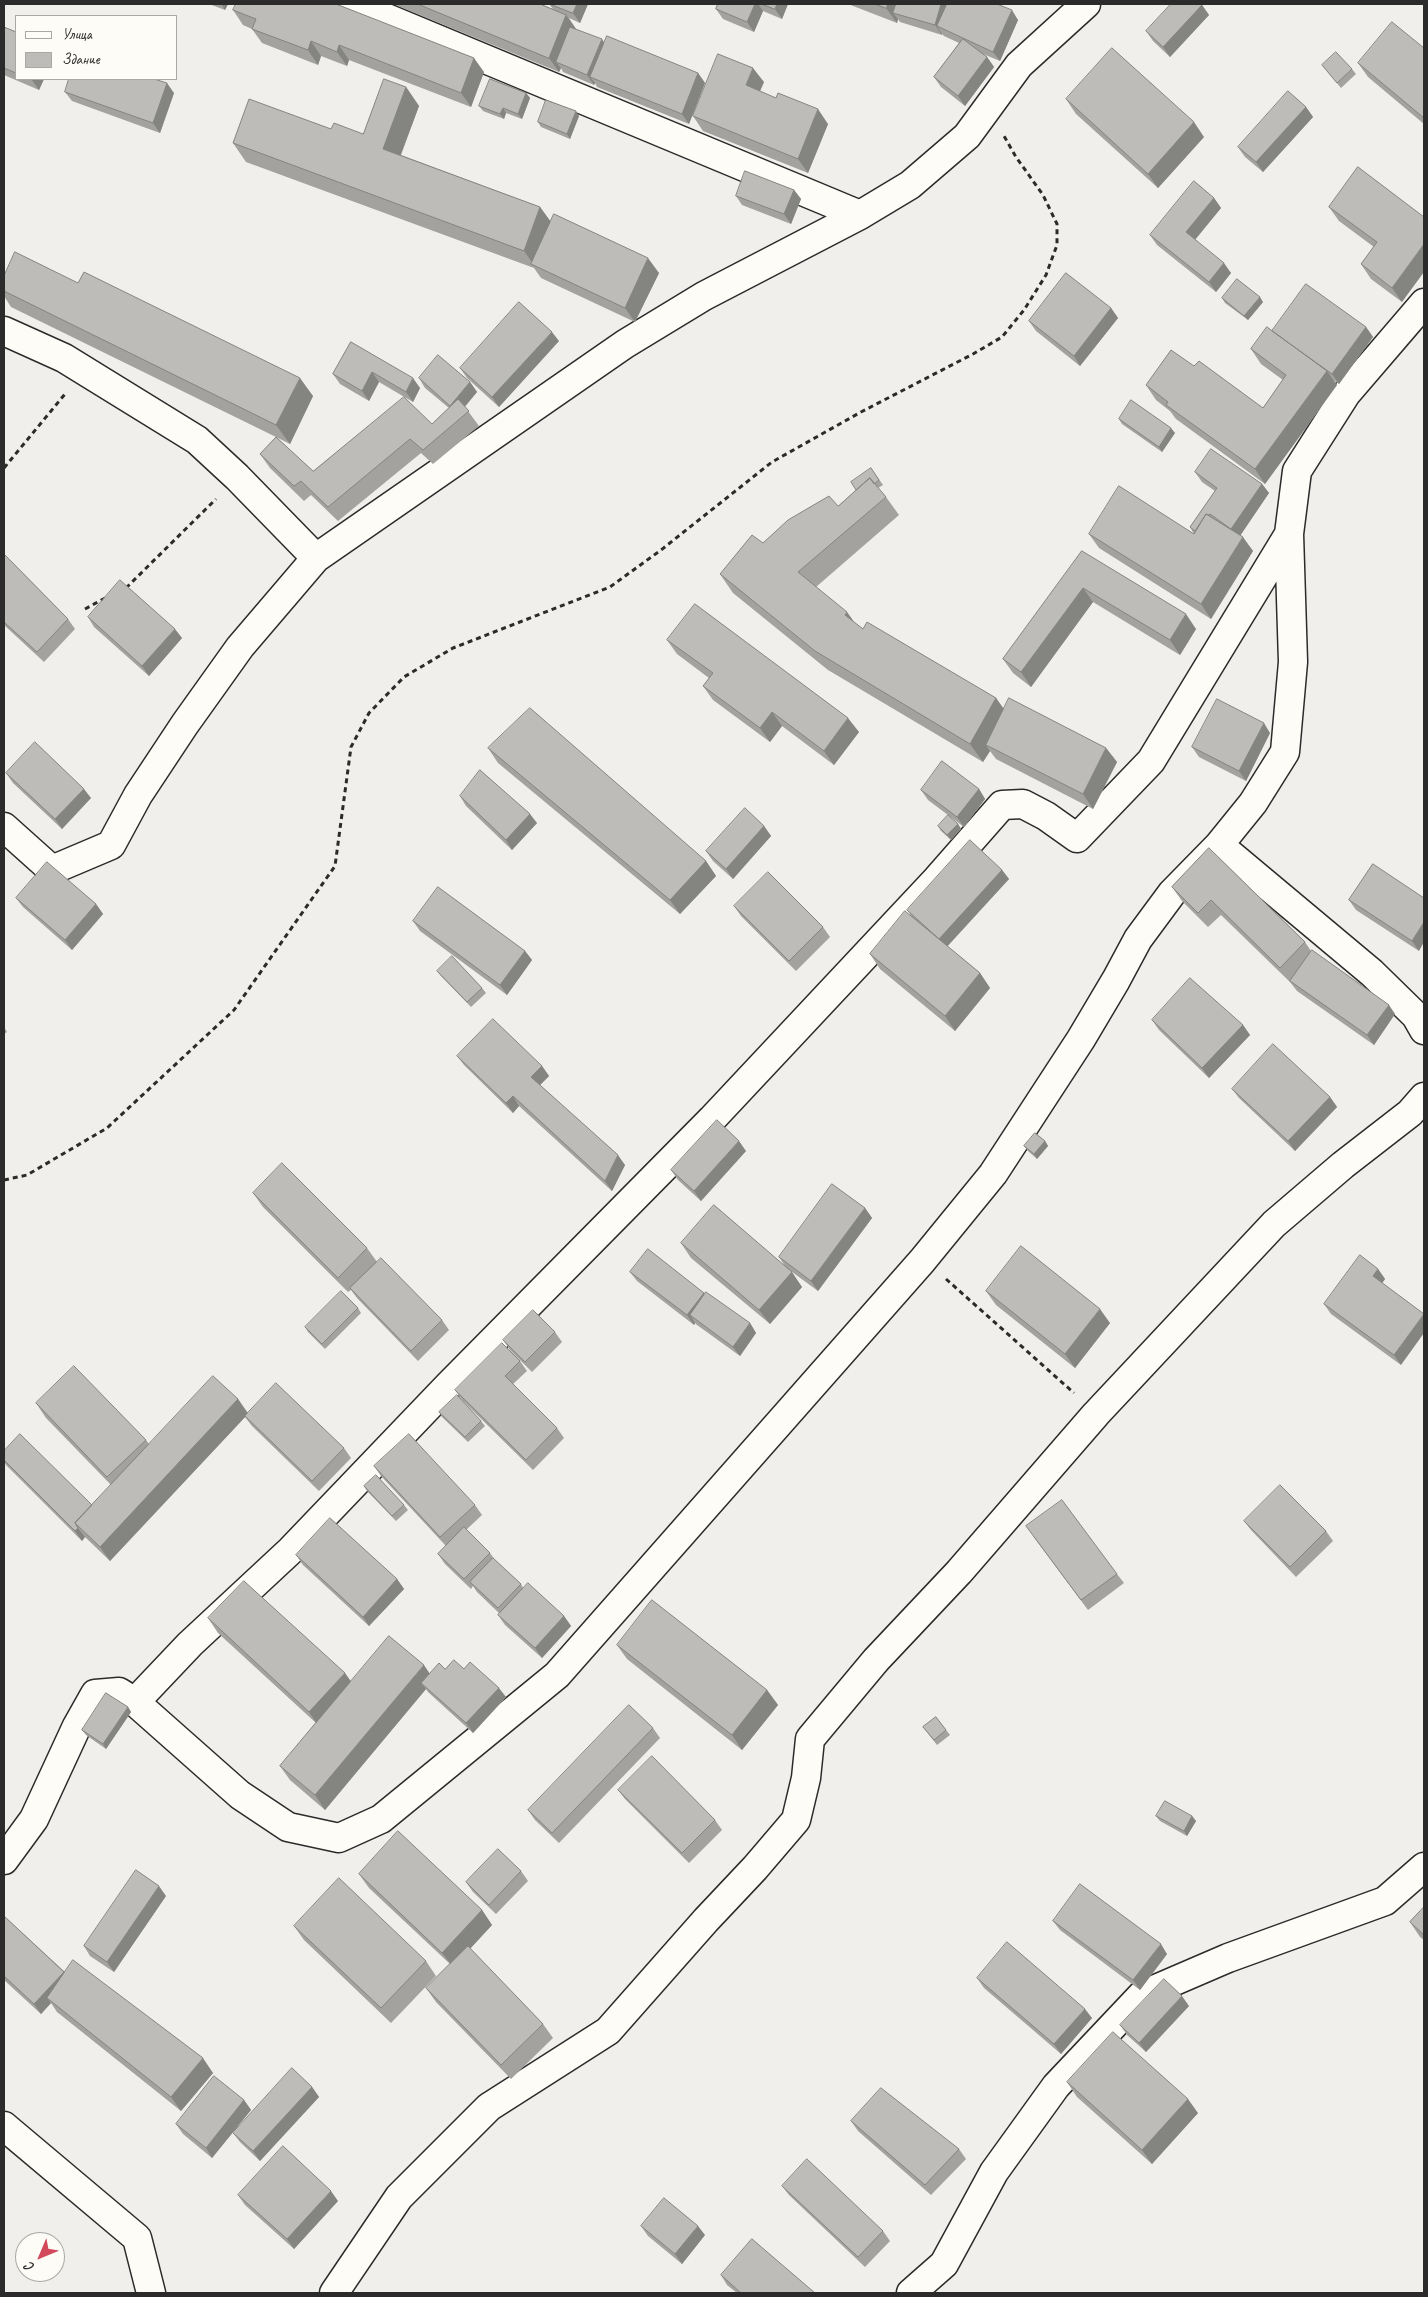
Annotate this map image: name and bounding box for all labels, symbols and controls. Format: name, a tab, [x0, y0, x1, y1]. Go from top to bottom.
legend	[15, 15, 178, 80]
text: Улица	[62, 25, 92, 44]
text: Здание	[62, 50, 100, 69]
north arrow	[15, 2232, 65, 2282]
text: С	[21, 2259, 38, 2276]

